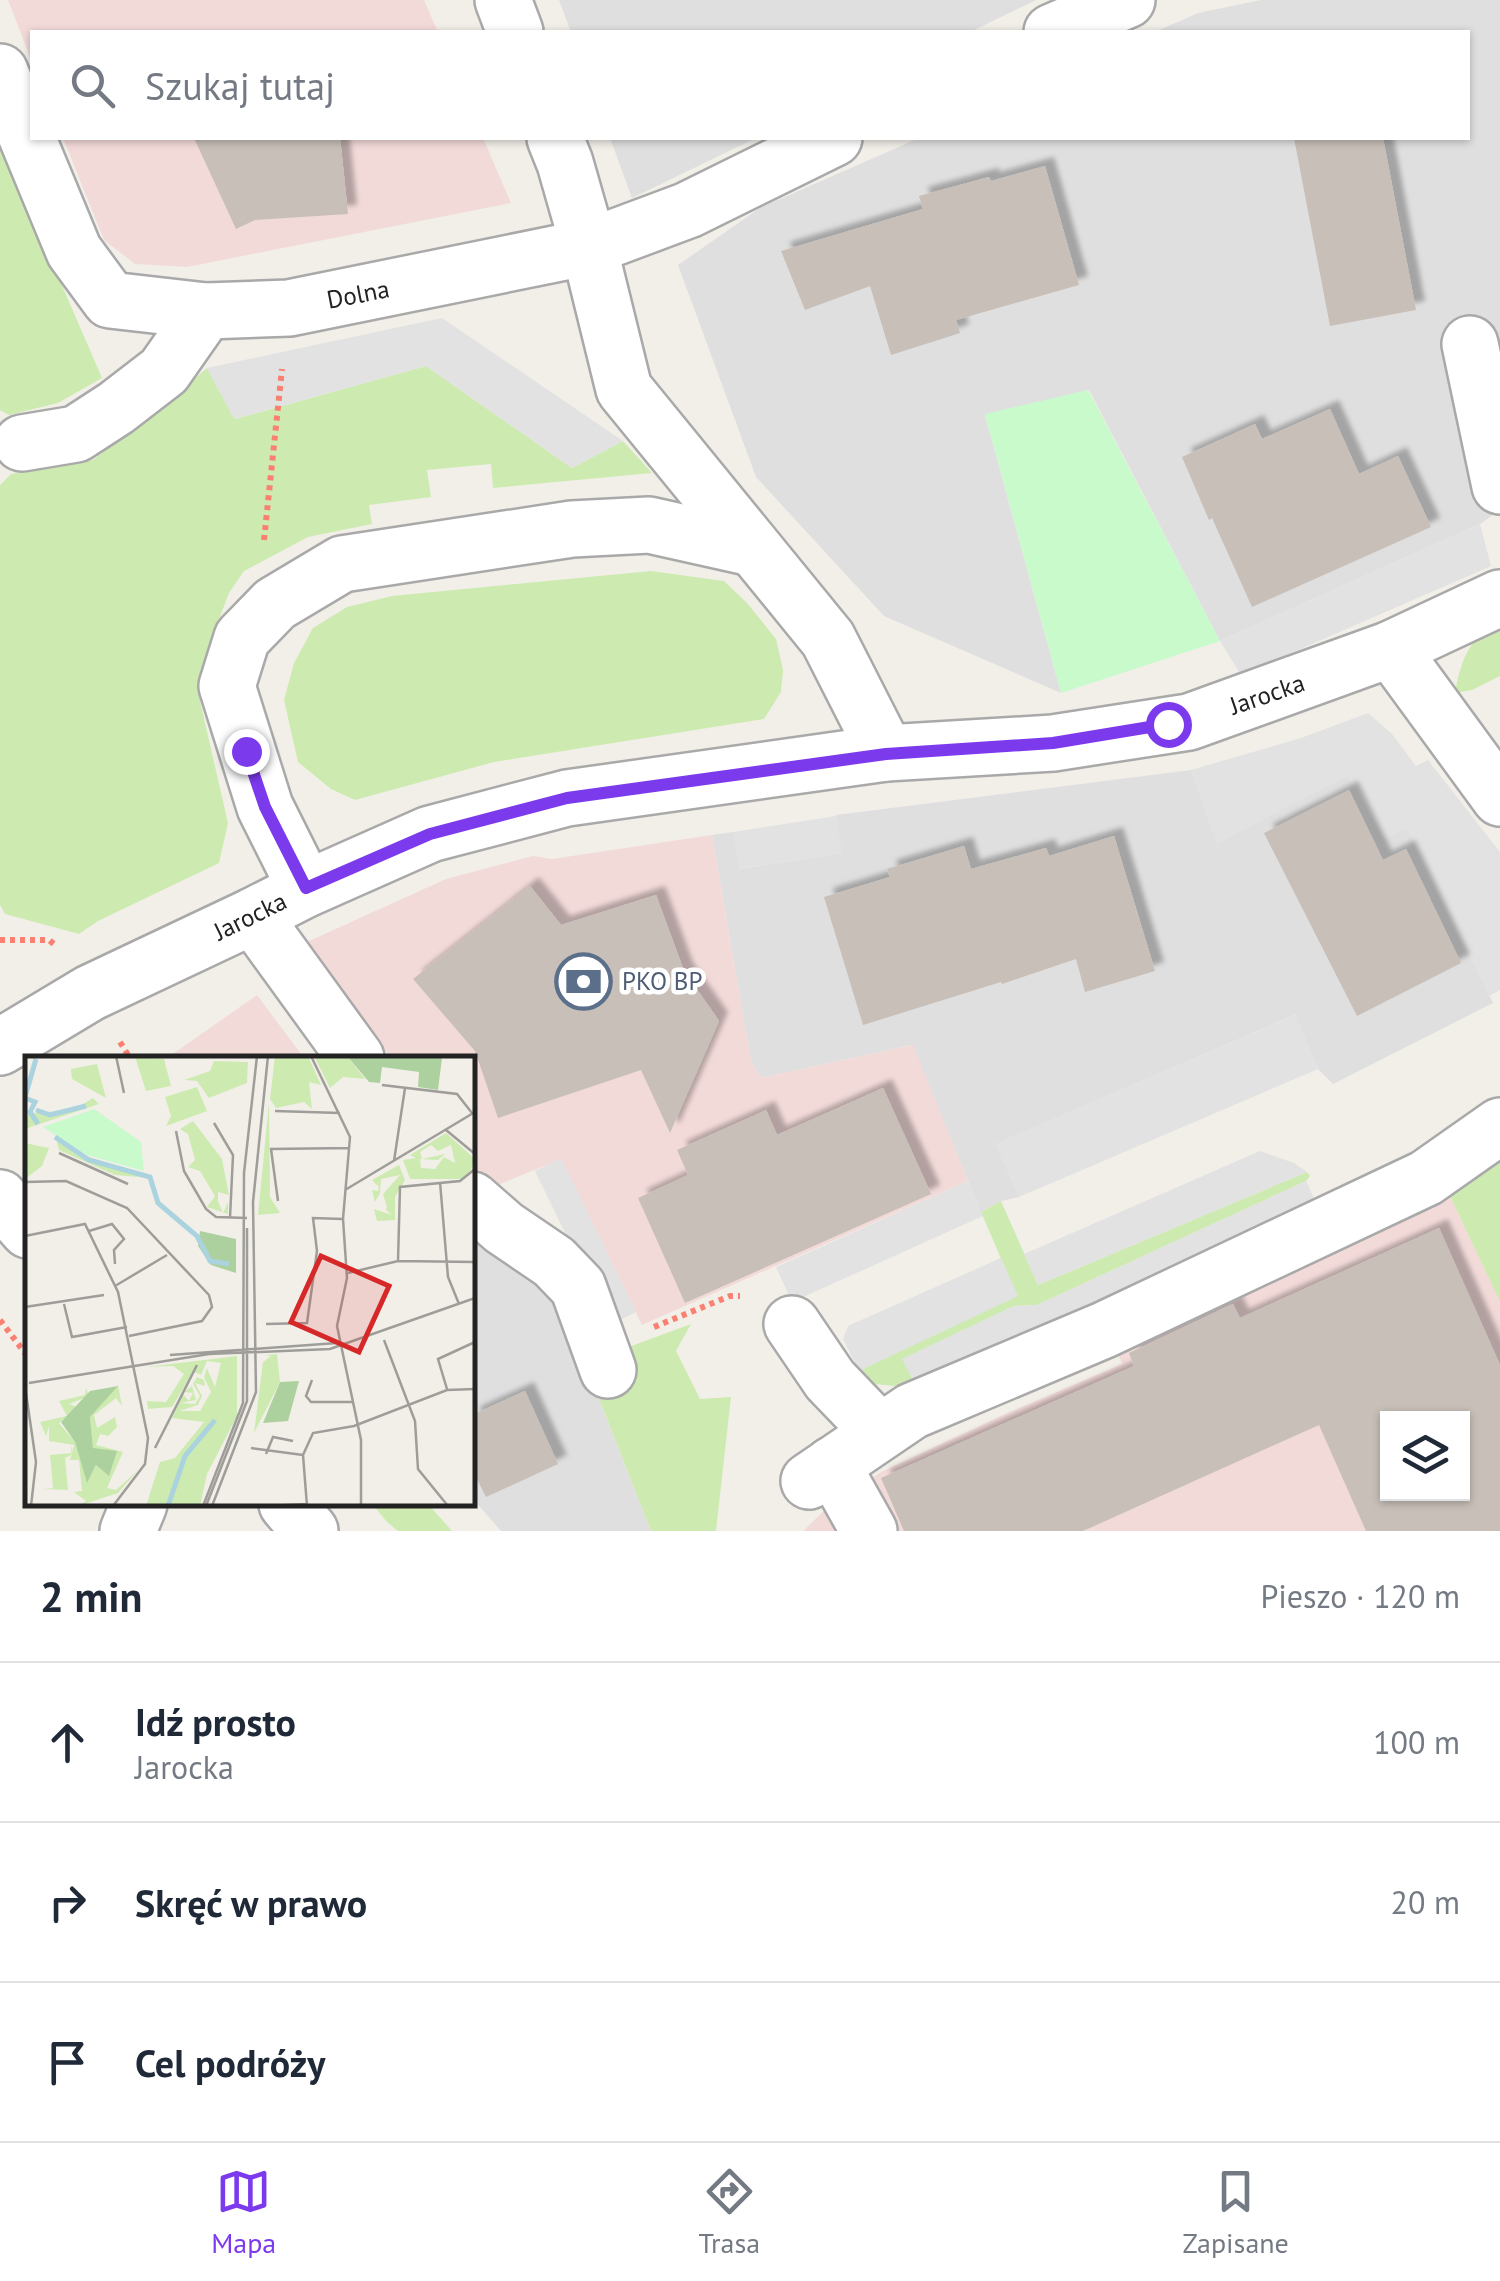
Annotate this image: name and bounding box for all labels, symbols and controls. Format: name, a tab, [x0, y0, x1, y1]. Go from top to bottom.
search box	[30, 30, 1470, 140]
icon: search	[65, 58, 120, 113]
text: Szukaj tutaj	[145, 61, 335, 110]
street label: Dolna	[324, 272, 392, 316]
street label: Jarocka	[1224, 666, 1309, 722]
route start	[1146, 702, 1192, 748]
route end	[224, 729, 270, 775]
street label: Jarocka	[207, 885, 292, 948]
bank icon: PKO BP	[553, 951, 613, 1011]
place label: PKO BP	[622, 965, 702, 997]
inset map	[25, 1056, 475, 1506]
map controls	[1380, 1411, 1470, 1501]
button: layers	[1380, 1411, 1470, 1501]
text: 2 min	[40, 1569, 142, 1624]
text: Pieszo · 120 m	[1260, 1575, 1460, 1617]
text: Idź prosto	[135, 1697, 296, 1746]
icon: ahead	[40, 1715, 95, 1770]
text: 100 m	[1373, 1721, 1460, 1763]
text: Jarocka	[135, 1746, 234, 1788]
icon: right	[40, 1875, 95, 1930]
text: Skręć w prawo	[135, 1878, 367, 1927]
text: 20 m	[1391, 1881, 1460, 1923]
icon: arrive	[40, 2035, 95, 2090]
text: Cel podróży	[135, 2038, 325, 2087]
tab: Mapa	[211, 2164, 276, 2261]
tab: Trasa	[698, 2164, 760, 2261]
tab: Zapisane	[1182, 2164, 1289, 2261]

